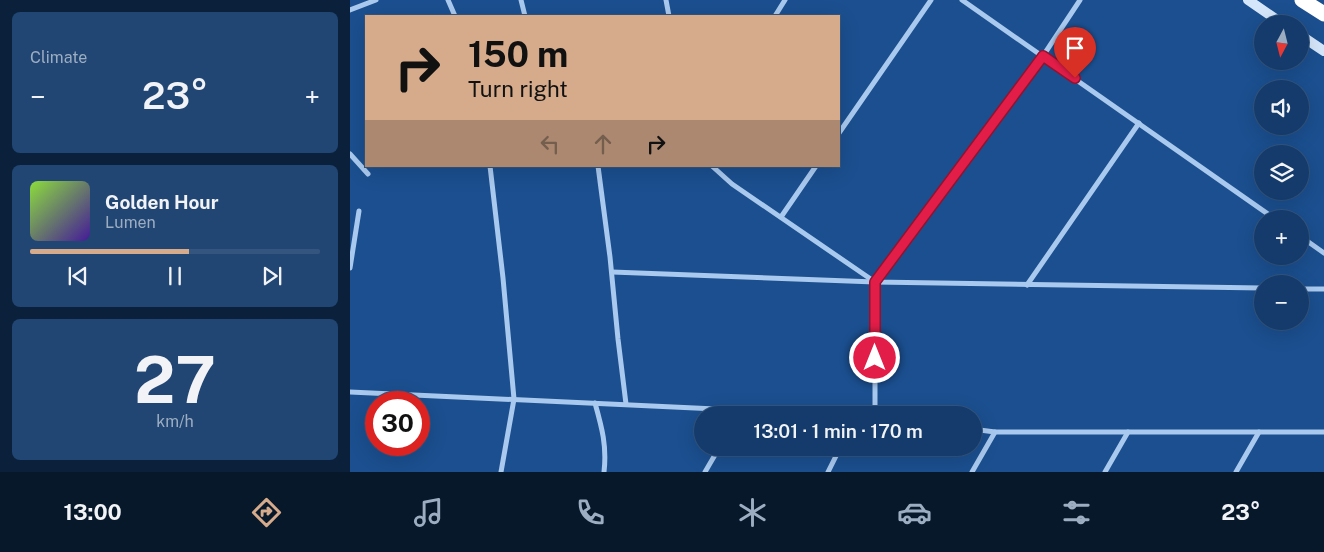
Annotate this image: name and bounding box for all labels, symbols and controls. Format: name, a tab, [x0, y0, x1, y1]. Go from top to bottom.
north arrow	[1254, 15, 1309, 70]
map controls	[1254, 15, 1309, 330]
pin	[1054, 27, 1096, 78]
text: 150 m	[468, 34, 568, 75]
icon: arrive	[1061, 34, 1089, 62]
icon: right	[385, 35, 450, 100]
text: Climate	[30, 48, 87, 67]
text: 23°	[142, 73, 208, 118]
text: Turn right	[468, 76, 568, 102]
text: −	[30, 80, 46, 113]
text: +	[304, 80, 320, 113]
button: sound	[1254, 80, 1309, 135]
icon: left	[536, 130, 564, 158]
icon: ahead	[589, 130, 617, 158]
icon: right	[642, 130, 670, 158]
button: layers	[1254, 145, 1309, 200]
text: Golden Hour	[105, 191, 219, 213]
button: +	[1254, 210, 1309, 265]
text: Lumen	[105, 213, 156, 232]
icon: previous	[64, 262, 92, 290]
icon: pause	[161, 262, 189, 290]
icon: next	[258, 262, 286, 290]
button: −	[1254, 275, 1309, 330]
position arrow	[848, 331, 900, 383]
text: 27	[134, 341, 216, 418]
speed limit sign: 30	[365, 391, 430, 456]
text: km/h	[156, 412, 194, 431]
text: 13:01 · 1 min · 170 m	[753, 420, 923, 442]
icon: directions	[249, 495, 284, 530]
icon: music	[411, 495, 446, 530]
icon: phone	[573, 495, 608, 530]
icon: climate	[735, 495, 770, 530]
icon: car	[897, 495, 932, 530]
icon: filters	[1059, 495, 1094, 530]
text: 13:00	[64, 499, 122, 525]
text: 23°	[1221, 499, 1260, 525]

